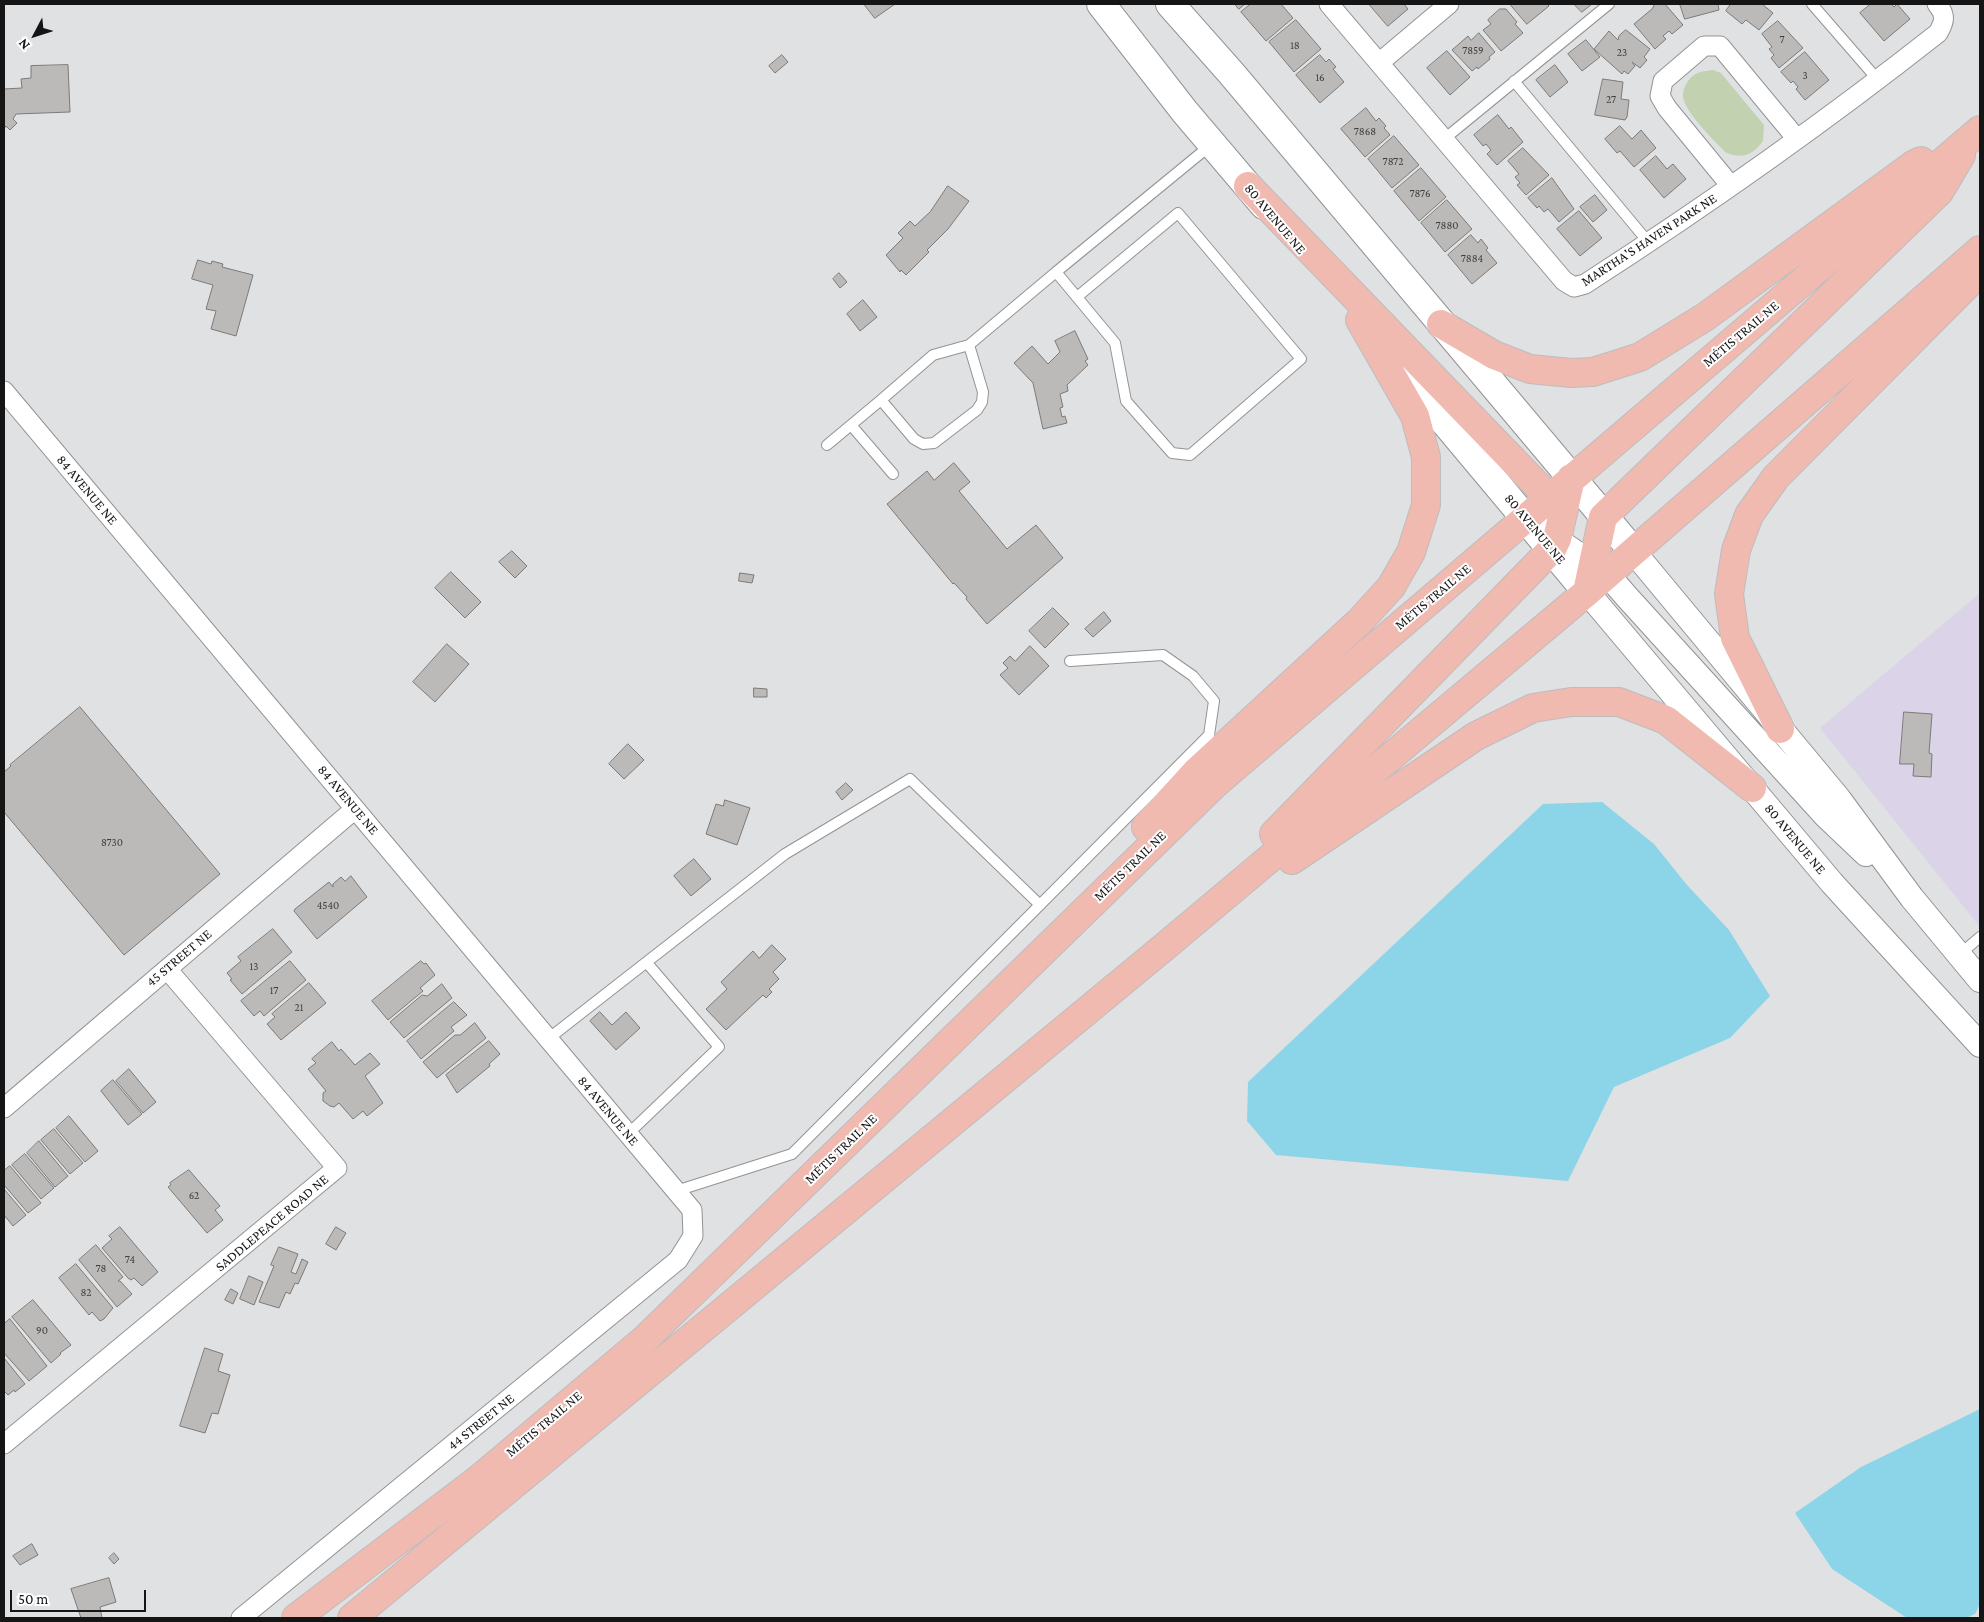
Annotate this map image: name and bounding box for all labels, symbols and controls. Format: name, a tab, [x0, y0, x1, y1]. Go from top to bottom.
north arrow	[10, 10, 60, 60]
house number: 7	[1779, 33, 1785, 47]
text: N	[14, 36, 33, 53]
house number: 18	[1290, 39, 1300, 53]
house number: 7859	[1462, 44, 1484, 58]
house number: 23	[1617, 46, 1627, 60]
house number: 3	[1802, 69, 1808, 83]
house number: 16	[1315, 71, 1325, 85]
house number: 27	[1606, 93, 1616, 107]
house number: 7868	[1354, 125, 1376, 139]
house number: 7872	[1383, 155, 1403, 169]
street label: 80 AVENUE NE	[1241, 180, 1309, 258]
house number: 7876	[1409, 187, 1431, 201]
street label: MARTHA'S HAVEN PARK NE	[1578, 190, 1720, 290]
house number: 7880	[1435, 219, 1459, 233]
house number: 7884	[1461, 252, 1483, 266]
street label: MÉTIS TRAIL NE	[1700, 297, 1782, 371]
street label: 84 AVENUE NE	[53, 452, 121, 528]
street label: 80 AVENUE NE	[1501, 490, 1569, 568]
street label: MÉTIS TRAIL NE	[1392, 560, 1474, 634]
street label: 84 AVENUE NE	[314, 762, 382, 838]
street label: 80 AVENUE NE	[1761, 800, 1829, 878]
street label: MÉTIS TRAIL NE	[1090, 827, 1170, 905]
house number: 8730	[101, 836, 123, 850]
house number: 4540	[317, 899, 339, 913]
street label: 45 STREET NE	[143, 926, 215, 990]
house number: 13	[250, 960, 258, 974]
house number: 17	[270, 984, 278, 998]
house number: 21	[295, 1001, 303, 1015]
street label: 84 AVENUE NE	[574, 1073, 642, 1149]
street label: MÉTIS TRAIL NE	[801, 1110, 881, 1188]
street label: SADDLEPEACE ROAD NE	[212, 1171, 332, 1275]
house number: 62	[189, 1189, 199, 1203]
house number: 74	[125, 1253, 135, 1267]
house number: 78	[96, 1262, 106, 1276]
house number: 82	[80, 1286, 92, 1300]
house number: 90	[36, 1324, 48, 1338]
street label: MÉTIS TRAIL NE	[503, 1387, 585, 1461]
street label: 44 STREET NE	[444, 1390, 518, 1454]
scale bar	[12, 1580, 149, 1612]
text: 50 m	[18, 1591, 48, 1607]

